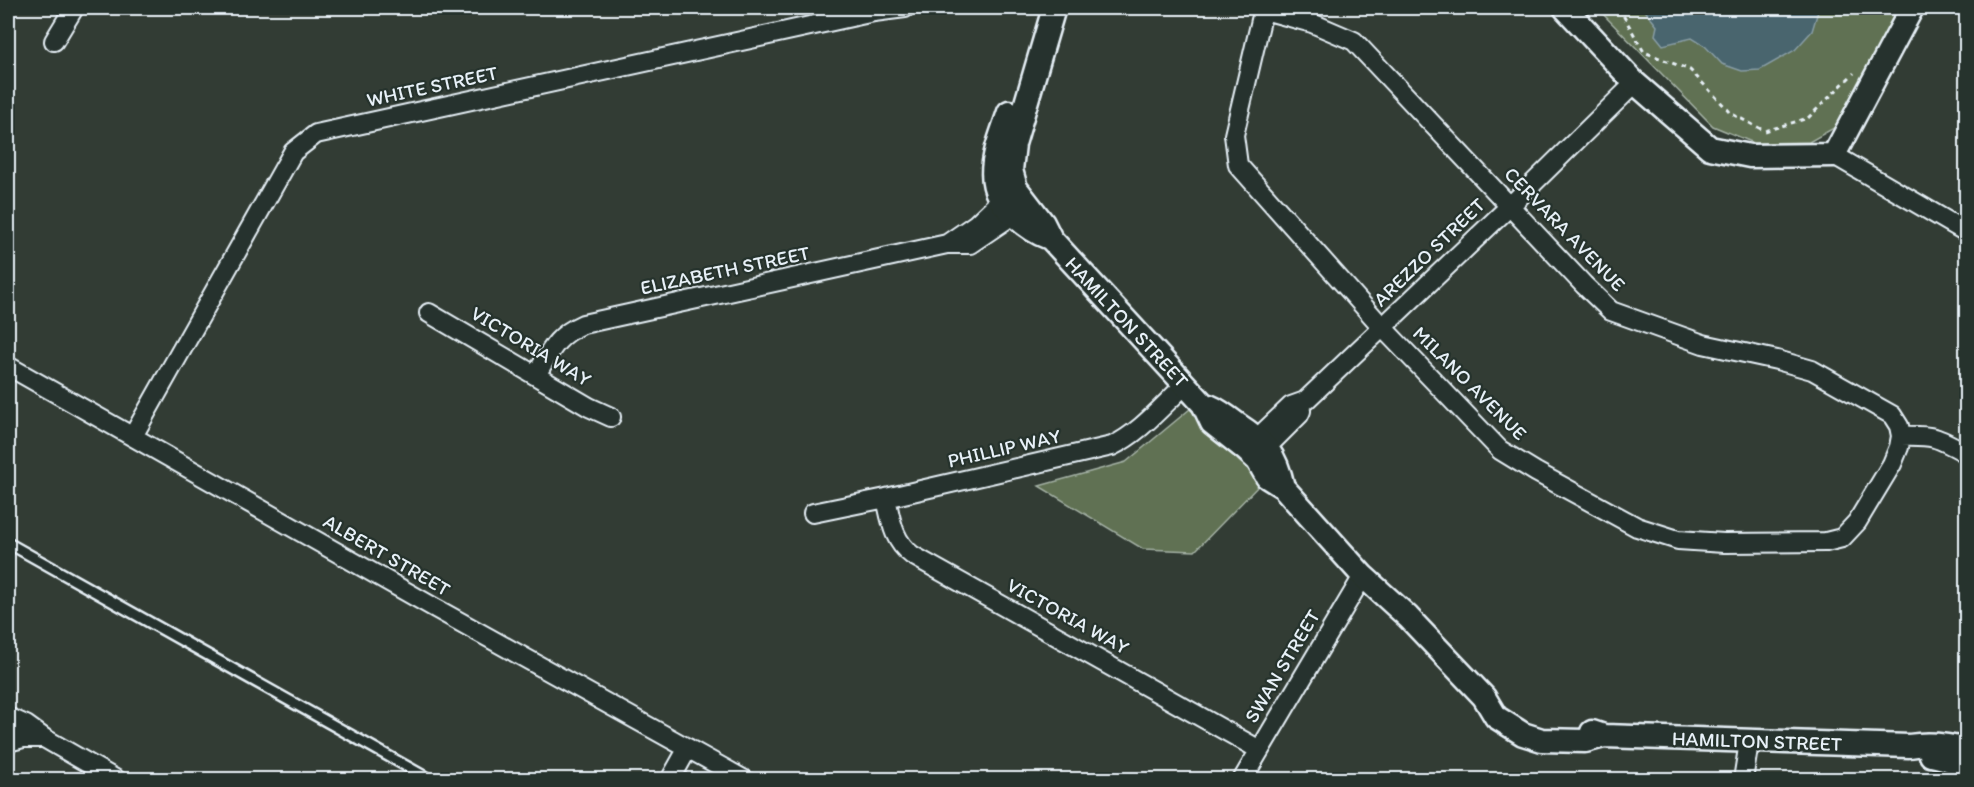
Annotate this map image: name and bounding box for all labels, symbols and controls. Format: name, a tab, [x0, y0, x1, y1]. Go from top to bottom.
street label: WHITE STREET	[364, 60, 500, 112]
street label: CERVARA AVENUE	[1499, 162, 1631, 296]
street label: AREZZO STREET	[1368, 193, 1490, 311]
street label: ELIZABETH STREET	[638, 240, 812, 300]
street label: HAMILTON STREET	[1060, 252, 1194, 392]
street label: VICTORIA WAY	[467, 301, 596, 392]
street label: MILANO AVENUE	[1408, 321, 1532, 445]
street label: PHILLIP WAY	[945, 423, 1063, 473]
street label: ALBERT STREET	[319, 509, 455, 601]
street label: VICTORIA WAY	[1003, 573, 1134, 660]
street label: SWAN STREET	[1239, 605, 1325, 727]
street label: HAMILTON STREET	[1672, 726, 1842, 756]

